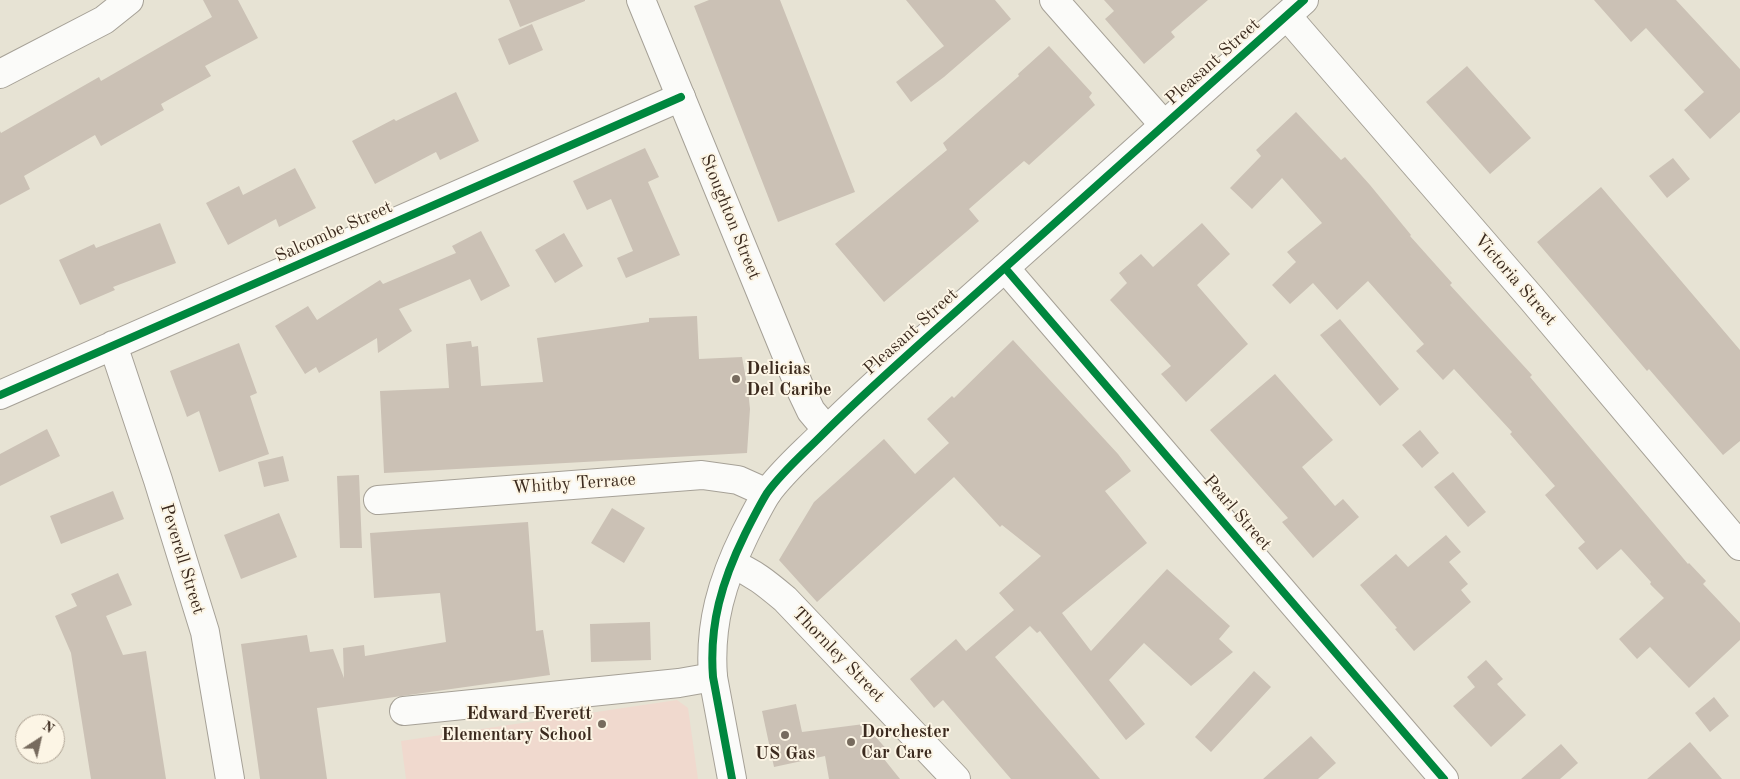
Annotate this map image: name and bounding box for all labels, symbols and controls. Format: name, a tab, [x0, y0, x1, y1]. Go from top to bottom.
street label: Pleasant Street	[1161, 14, 1265, 110]
street label: Stoughton Street	[695, 151, 765, 283]
street label: Salcombe Street	[272, 196, 396, 268]
street label: Victoria Street	[1469, 230, 1561, 330]
street label: Pleasant Street	[859, 284, 963, 380]
place label: Delicias Del Caribe	[746, 358, 831, 400]
marker: Delicias Del Caribe	[730, 373, 742, 385]
street label: Whitby Terrace	[512, 469, 636, 499]
street label: Pearl Street	[1198, 471, 1276, 555]
street label: Peverell Street	[155, 501, 209, 617]
street label: Thornley Street	[787, 603, 889, 707]
place label: Edward Everett Elementary School	[441, 703, 592, 746]
north arrow	[15, 714, 65, 764]
marker: Edward Everett Elementary School	[596, 718, 608, 730]
text: N	[40, 719, 56, 736]
place label: Dorchester Car Care	[861, 721, 950, 764]
marker: US Gas	[779, 729, 791, 741]
marker: Dorchester Car Care	[845, 736, 857, 748]
place label: US Gas	[755, 743, 815, 765]

